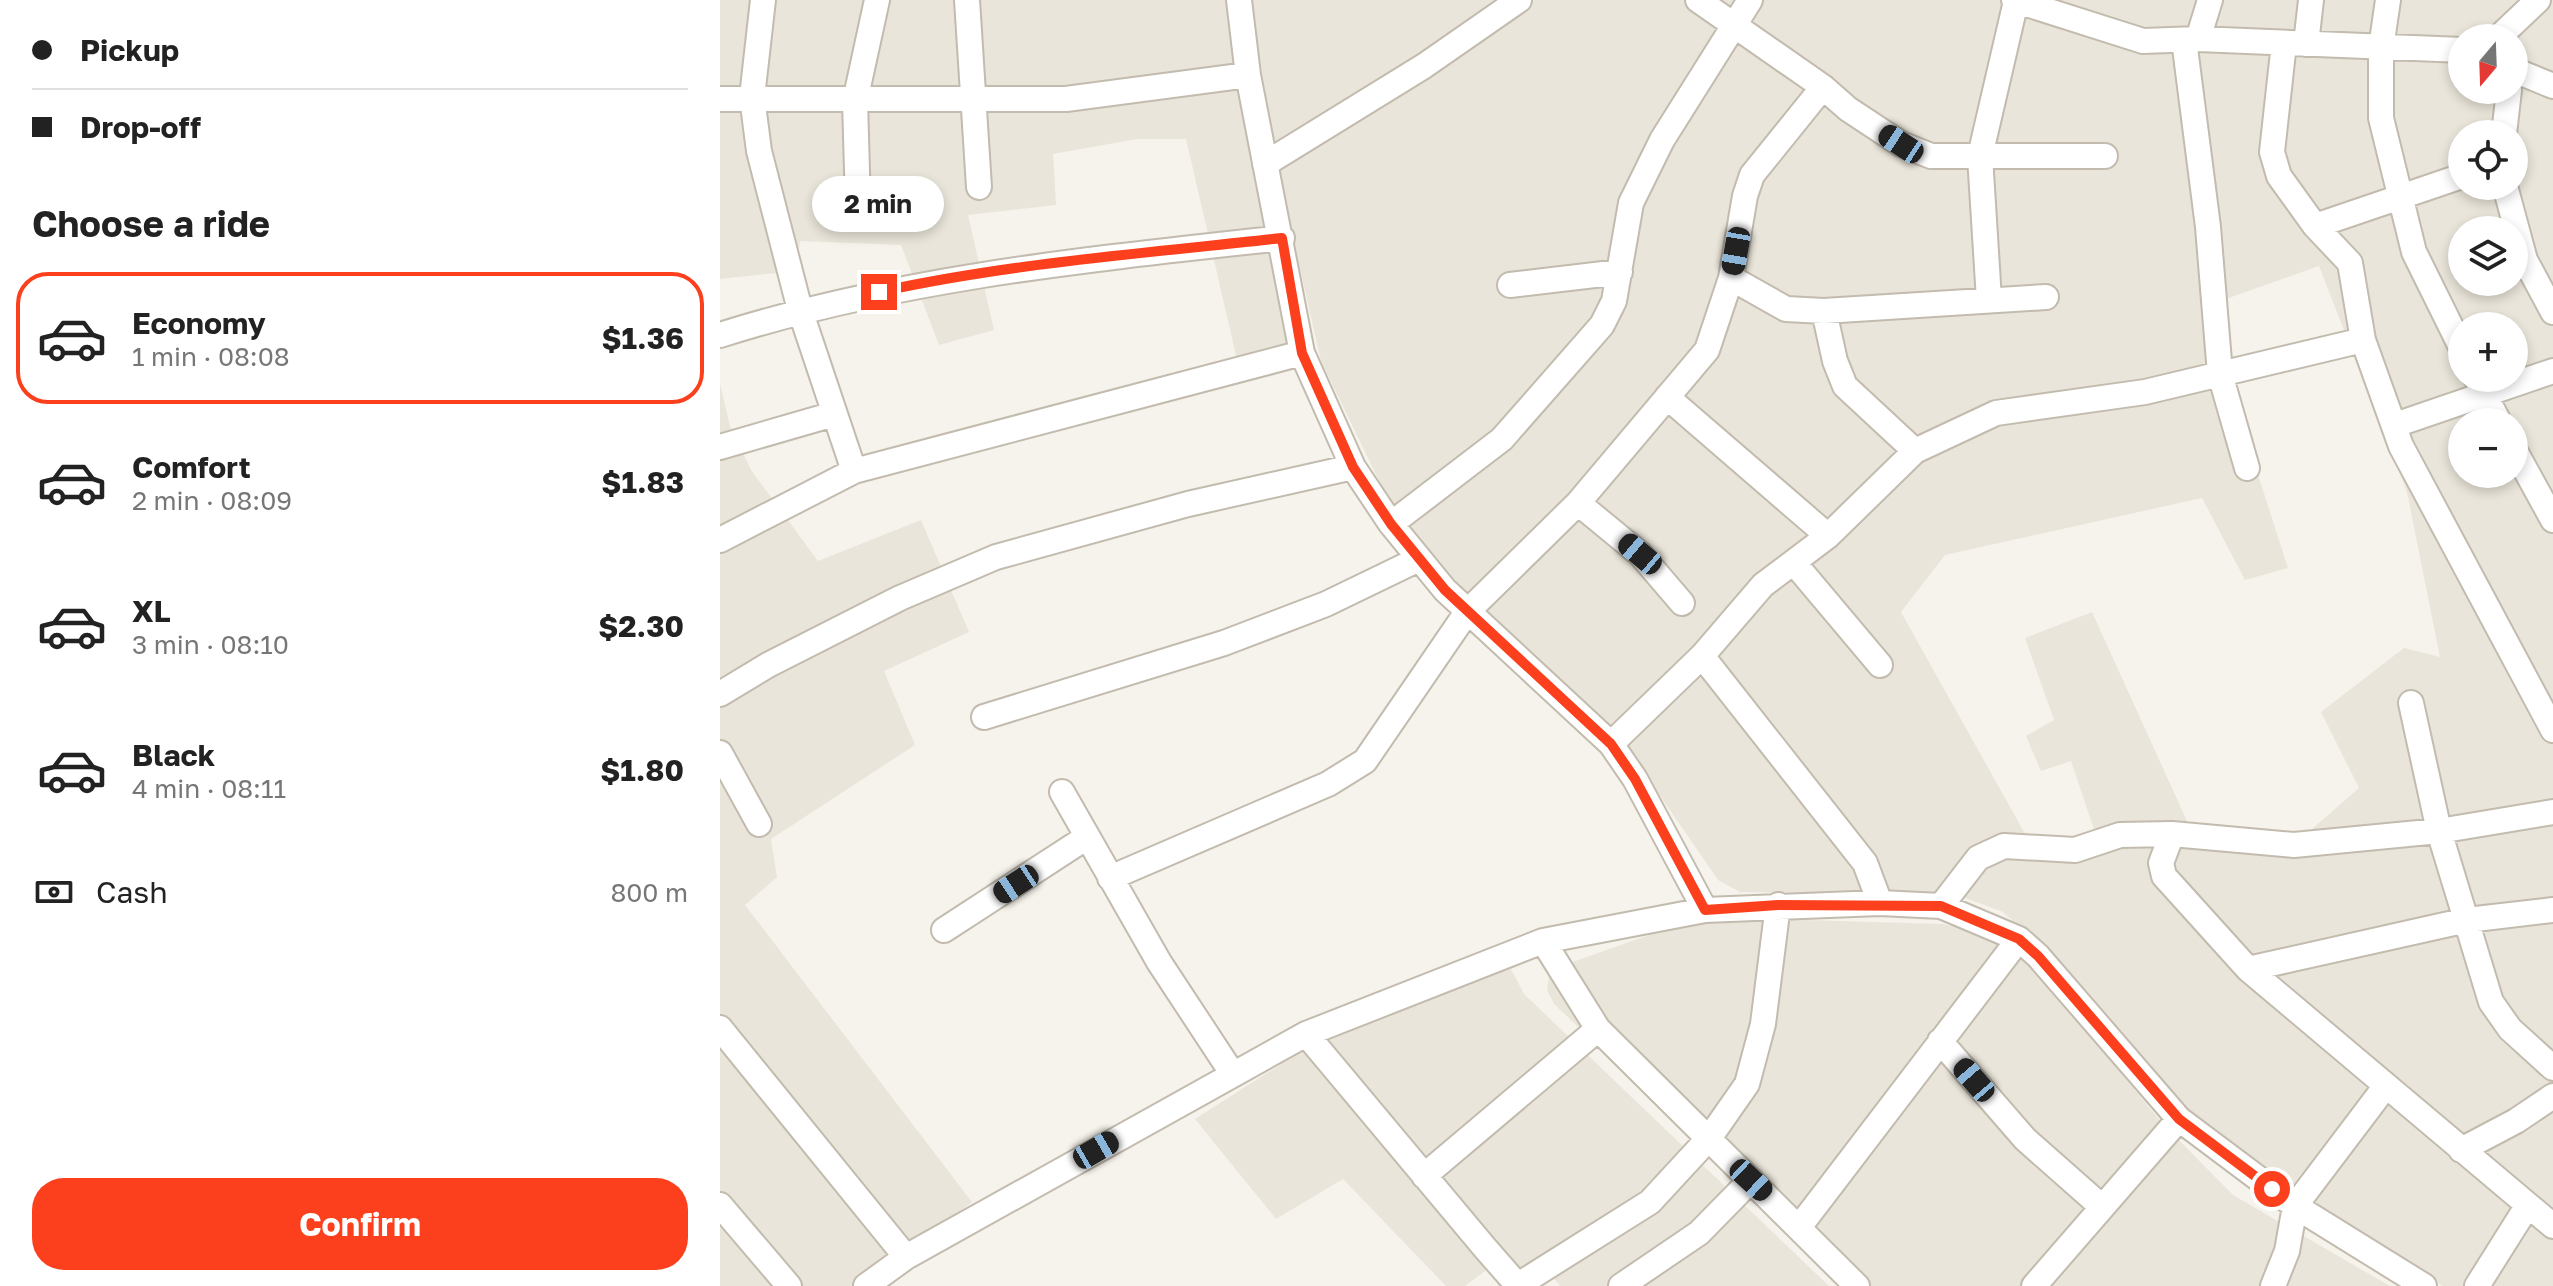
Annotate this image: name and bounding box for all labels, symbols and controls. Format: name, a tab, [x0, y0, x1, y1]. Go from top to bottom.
north arrow	[2448, 24, 2528, 104]
map controls	[2448, 24, 2528, 488]
text: Pickup	[80, 32, 179, 68]
text: Drop-off	[80, 109, 201, 145]
button: locate	[2448, 120, 2528, 200]
car	[1874, 121, 1928, 167]
callout: 2 min	[813, 176, 945, 232]
text: 2 min	[844, 188, 912, 219]
text: Choose a ride	[32, 202, 270, 245]
button: layers	[2448, 216, 2528, 296]
car	[1720, 225, 1752, 277]
route end	[861, 274, 897, 310]
icon: car	[36, 302, 108, 374]
text: Economy	[132, 305, 266, 341]
button: +	[2448, 312, 2528, 392]
text: $1.36	[602, 320, 684, 356]
text: 1 min · 08:08	[132, 341, 290, 372]
button: −	[2448, 408, 2528, 488]
icon: car	[36, 446, 108, 518]
text: Comfort	[132, 449, 251, 485]
text: $1.83	[601, 464, 684, 500]
text: 2 min · 08:09	[132, 485, 292, 516]
car	[1614, 529, 1666, 579]
icon: car	[36, 590, 108, 662]
text: XL	[132, 593, 171, 629]
text: $2.30	[598, 608, 684, 644]
text: 3 min · 08:10	[132, 629, 289, 660]
icon: car	[36, 734, 108, 806]
text: Black	[132, 737, 215, 773]
text: $1.80	[600, 752, 684, 788]
text: 4 min · 08:11	[132, 773, 286, 804]
car	[989, 861, 1043, 907]
icon: cash	[32, 870, 76, 914]
text: Cash	[96, 874, 168, 910]
text: 800 m	[610, 877, 688, 908]
car	[1949, 1054, 1999, 1106]
car	[1069, 1128, 1123, 1172]
car	[1725, 1155, 1777, 1205]
route start	[2254, 1171, 2290, 1207]
button: Confirm	[32, 1178, 688, 1270]

